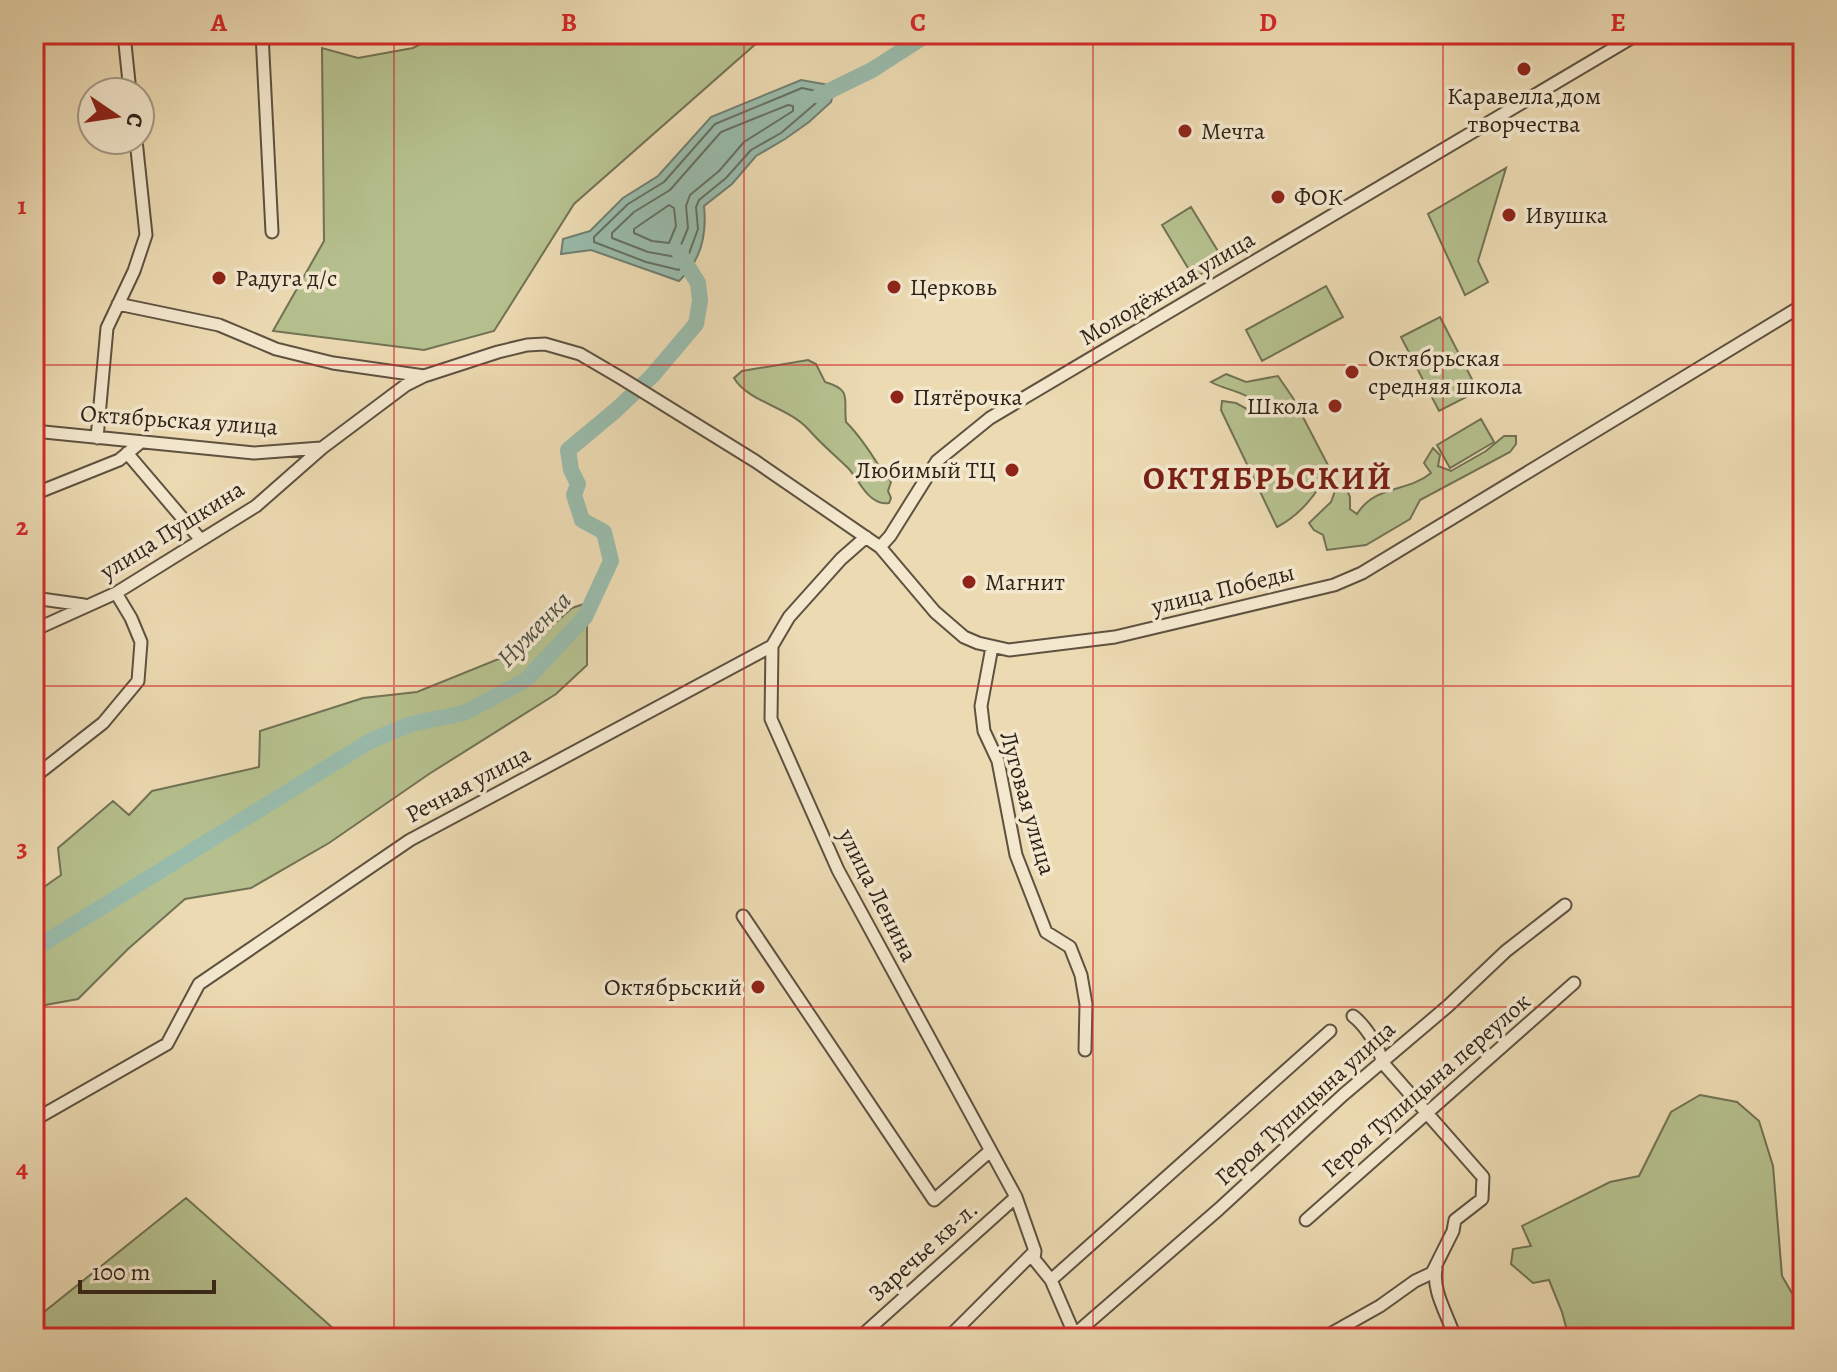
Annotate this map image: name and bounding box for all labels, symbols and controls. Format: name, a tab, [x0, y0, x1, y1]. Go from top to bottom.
text: A	[210, 5, 228, 40]
text: B	[561, 5, 577, 40]
text: C	[910, 5, 926, 40]
text: D	[1259, 5, 1277, 40]
text: E	[1610, 5, 1626, 40]
marker: Каравелла,дом творчества	[1515, 60, 1533, 78]
north arrow	[76, 76, 156, 156]
place label: Каравелла,дом творчества	[1447, 80, 1601, 140]
text: С	[118, 110, 151, 130]
place label: Мечта	[1201, 115, 1265, 147]
marker: Мечта	[1176, 122, 1194, 140]
place label: ФОК	[1294, 181, 1344, 213]
text: 1	[17, 188, 27, 223]
marker: ФОК	[1269, 188, 1287, 206]
place label: Ивушка	[1525, 199, 1608, 231]
marker: Ивушка	[1500, 206, 1518, 224]
street label: Молодёжная улица	[1073, 223, 1261, 353]
place label: Радуга д/с	[235, 262, 337, 294]
marker: Радуга д/с	[210, 269, 228, 287]
place label: Церковь	[910, 271, 997, 303]
marker: Церковь	[885, 278, 903, 296]
place label: Октябрьская средняя школа	[1368, 342, 1522, 402]
marker: Октябрьская средняя школа	[1343, 363, 1361, 381]
place label: Пятёрочка	[913, 381, 1023, 413]
marker: Пятёрочка	[888, 388, 906, 406]
place label: Школа	[1247, 390, 1319, 422]
street label: Октябрьская улица	[79, 397, 279, 443]
marker: Школа	[1326, 397, 1344, 415]
place label: Любимый ТЦ	[855, 454, 996, 486]
district label: ОКТЯБРЬСКИЙ	[1143, 456, 1393, 500]
marker: Любимый ТЦ	[1003, 461, 1021, 479]
street label: улица Пушкина	[93, 473, 250, 588]
text: 2	[16, 509, 29, 544]
street label: улица Победы	[1147, 556, 1298, 622]
place label: Магнит	[985, 566, 1065, 598]
marker: Магнит	[960, 573, 978, 591]
water label: Нуженка	[489, 583, 579, 675]
street label: Луговая улица	[992, 727, 1064, 879]
street label: Речная улица	[400, 738, 536, 830]
street label: улица Ленина	[830, 822, 925, 967]
text: 3	[16, 830, 28, 865]
place label: Октябрьский	[604, 971, 742, 1003]
marker: Октябрьский	[749, 978, 767, 996]
street label: Героя Тупицына переулок	[1315, 985, 1537, 1185]
street label: Героя Тупицына улица	[1208, 1013, 1402, 1193]
text: 4	[16, 1151, 28, 1186]
street label: Заречье кв-л.	[861, 1193, 985, 1309]
scale bar	[80, 1244, 214, 1294]
text: 100 m	[92, 1256, 151, 1288]

